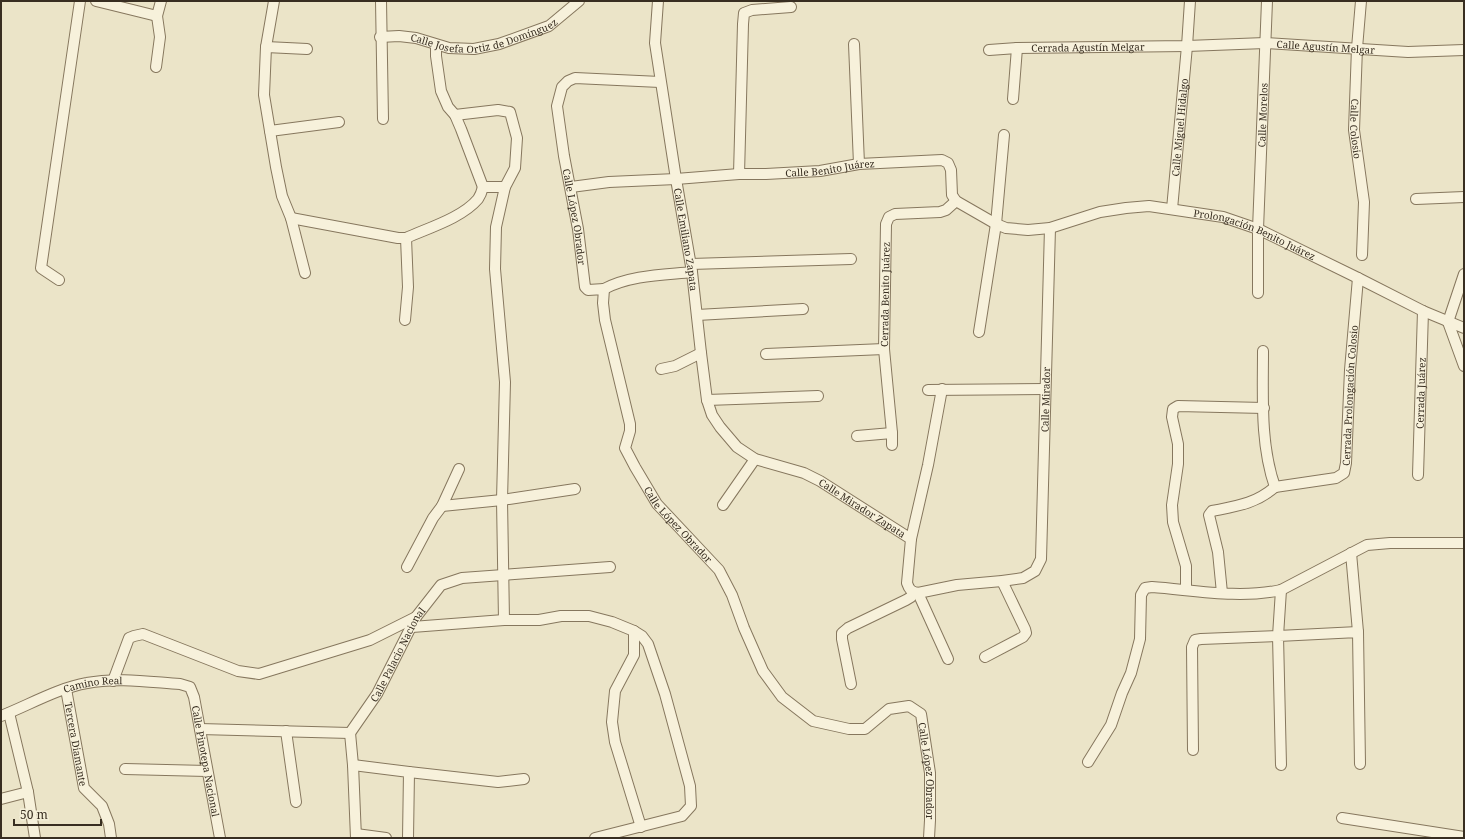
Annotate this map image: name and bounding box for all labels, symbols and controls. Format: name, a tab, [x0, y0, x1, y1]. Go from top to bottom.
street label: Calle Josefa Ortiz de Domínguez	[410, 15, 560, 56]
street label: Calle Agustín Melgar	[1276, 37, 1376, 57]
street label: Cerrada Agustín Melgar	[1031, 39, 1145, 55]
street label: Calle Miguel Hidalgo	[1168, 77, 1191, 177]
street label: Calle Morelos	[1254, 82, 1271, 148]
street label: Calle Colosio	[1347, 98, 1365, 160]
street label: Calle Benito Juárez	[785, 156, 875, 180]
street label: Calle López Obrador	[560, 167, 589, 266]
street label: Calle Emiliano Zapata	[671, 187, 701, 292]
street label: Prolongación Benito Juárez	[1192, 206, 1318, 263]
street label: Cerrada Benito Juárez	[877, 242, 893, 347]
street label: Cerrada Prolongación Colosio	[1339, 324, 1361, 466]
street label: Cerrada Juárez	[1412, 357, 1429, 429]
street label: Calle Mirador	[1037, 366, 1053, 432]
street label: Calle Mirador Zapata	[816, 475, 909, 541]
street label: Calle López Obrador	[641, 484, 716, 566]
street label: Calle Palacio Nacional	[367, 604, 428, 705]
street label: Camino Real	[61, 673, 122, 696]
street label: Tercera Diamante	[61, 701, 91, 787]
street label: Calle Pinotepa Nacional	[189, 704, 223, 818]
street label: Calle López Obrador	[915, 721, 937, 820]
scale bar	[14, 801, 101, 827]
text: 50 m	[20, 806, 48, 823]

